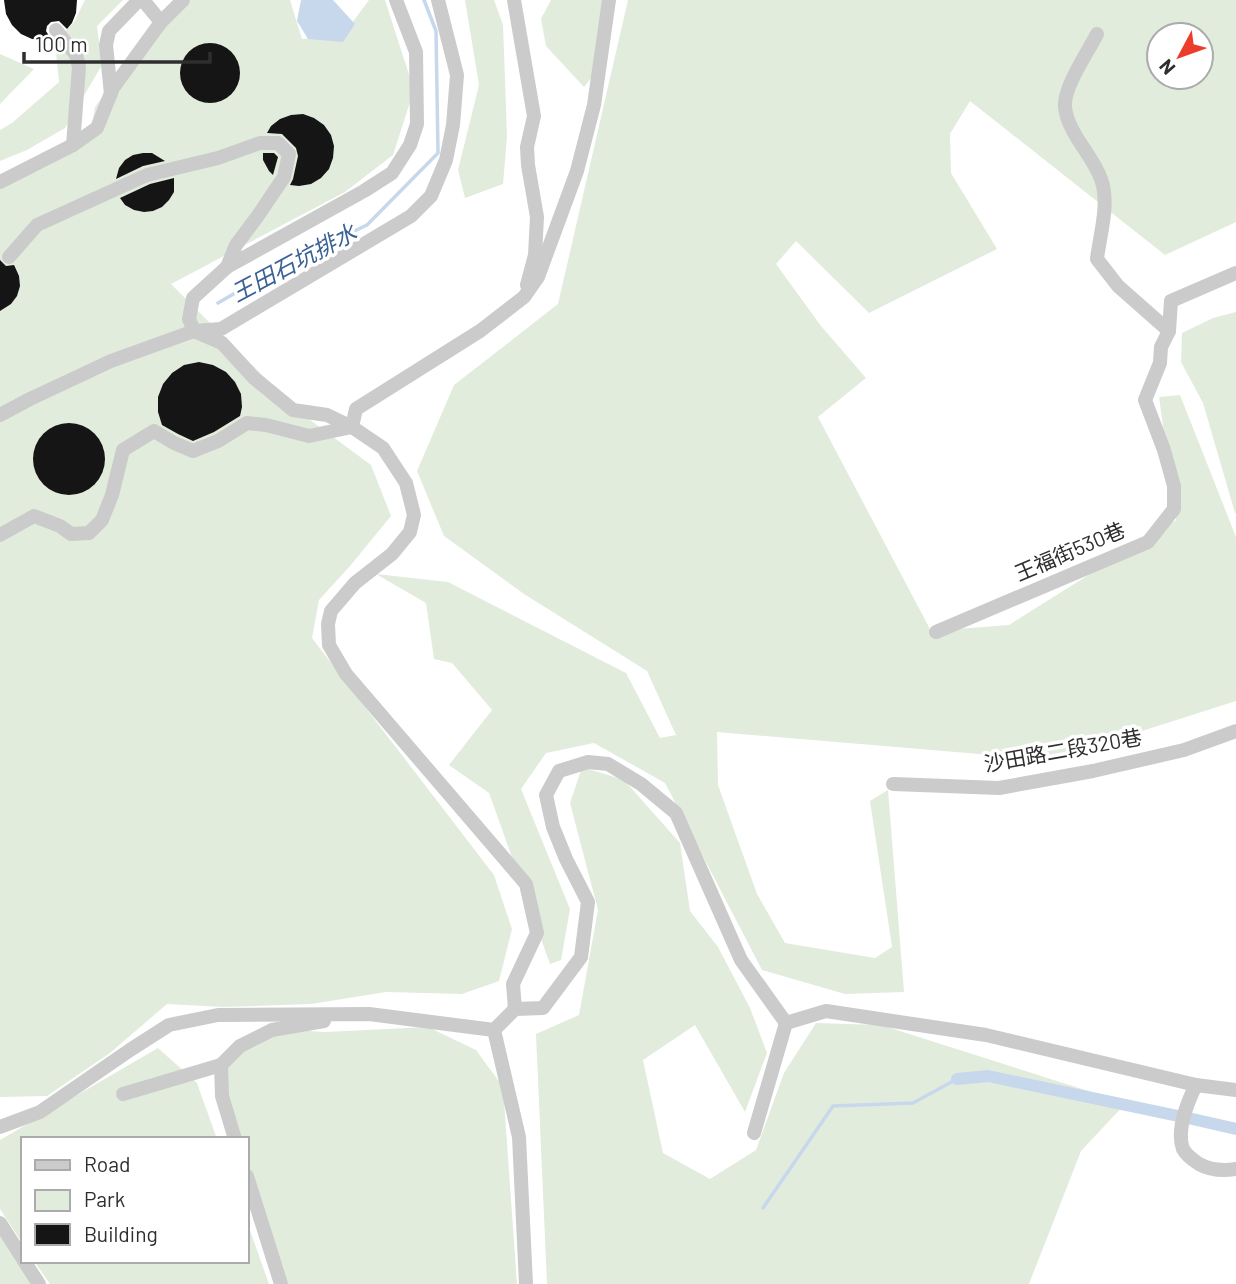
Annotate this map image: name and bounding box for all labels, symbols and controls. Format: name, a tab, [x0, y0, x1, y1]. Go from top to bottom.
scale bar	[24, 21, 210, 65]
north arrow	[1145, 21, 1215, 91]
text: 100 m	[35, 31, 88, 56]
text: N	[1154, 55, 1180, 80]
water label: 王田石坑排水	[226, 217, 362, 307]
street label: 王福街530巷	[1010, 516, 1128, 585]
street label: 沙田路二段320巷	[982, 723, 1144, 776]
legend	[21, 1137, 248, 1263]
text: Road	[84, 1151, 130, 1176]
text: Park	[84, 1186, 125, 1211]
text: Building	[84, 1221, 158, 1246]

